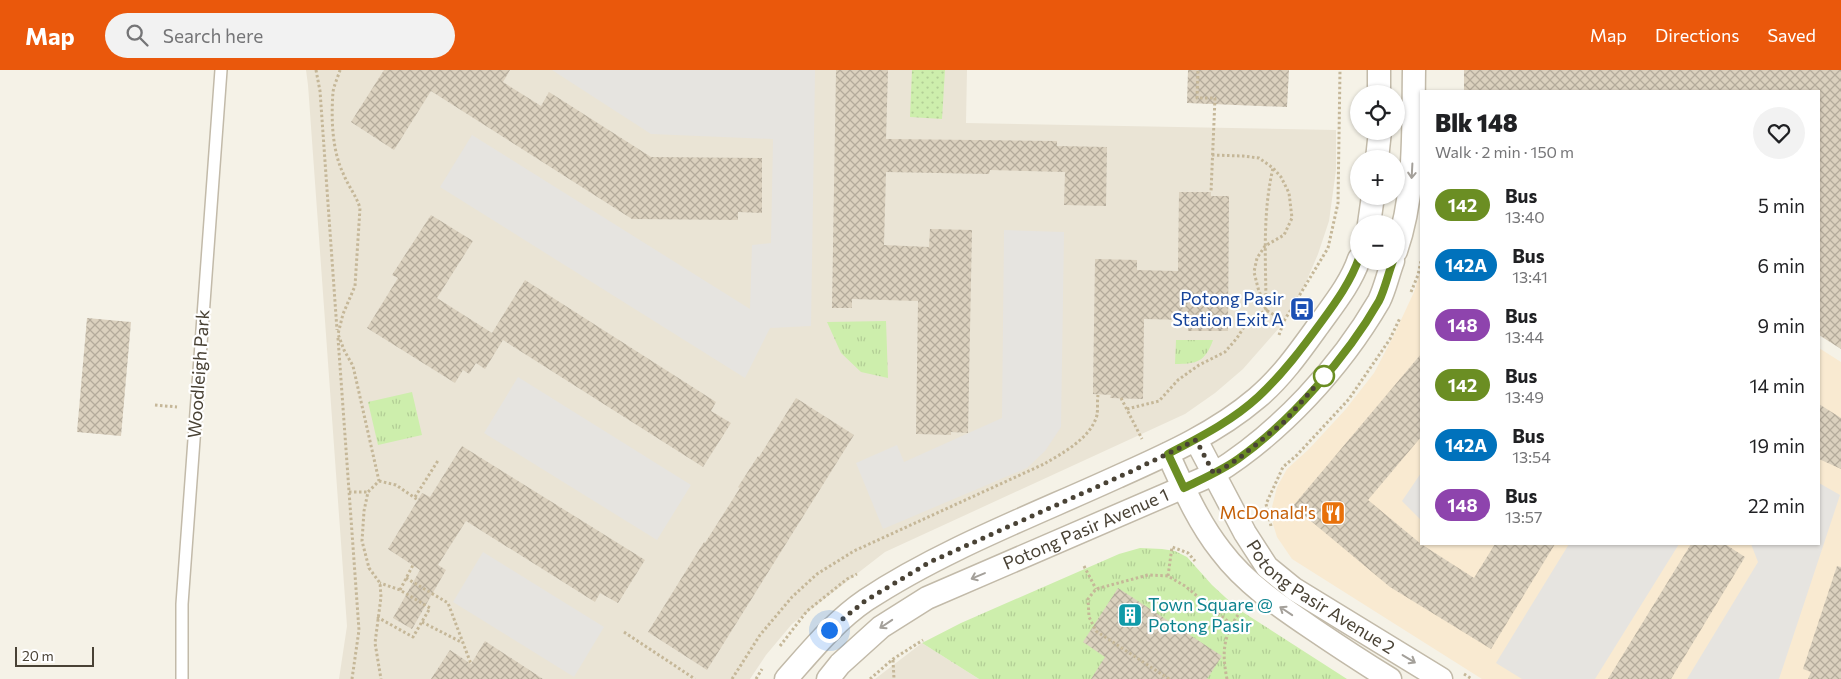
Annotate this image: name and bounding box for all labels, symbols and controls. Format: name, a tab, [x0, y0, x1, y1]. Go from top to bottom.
search box	[105, 13, 455, 58]
text: Map	[25, 21, 75, 50]
icon: search	[123, 21, 151, 49]
text: Search here	[163, 24, 263, 47]
text: Map	[1590, 24, 1627, 46]
text: Directions	[1655, 24, 1739, 46]
text: Saved	[1767, 24, 1816, 46]
map controls	[1350, 85, 1405, 270]
button: locate	[1350, 85, 1405, 140]
button: heart	[1753, 107, 1805, 159]
text: Blk 148	[1435, 108, 1518, 137]
text: Walk · 2 min · 150 m	[1435, 142, 1574, 161]
button: +	[1350, 150, 1405, 205]
one-way arrow	[1407, 163, 1416, 179]
text: Bus	[1505, 184, 1537, 207]
text: 142	[1448, 194, 1477, 216]
text: 5 min	[1758, 194, 1805, 217]
text: 13:40	[1505, 207, 1545, 226]
button: −	[1350, 215, 1405, 270]
text: Bus	[1512, 244, 1545, 267]
text: 142A	[1445, 254, 1487, 276]
text: 6 min	[1757, 254, 1805, 277]
text: 13:41	[1512, 267, 1548, 286]
place label: Potong Pasir Station Exit A	[1172, 287, 1284, 330]
bus stop icon: Potong Pasir Station Exit A	[1289, 296, 1315, 322]
text: Bus	[1505, 304, 1537, 327]
street label: Woodleigh Park	[183, 309, 213, 439]
text: 148	[1447, 314, 1478, 336]
text: 9 min	[1757, 314, 1805, 337]
text: 13:44	[1505, 327, 1544, 346]
text: Bus	[1505, 364, 1537, 387]
unlabelled marker	[1313, 365, 1335, 387]
text: 142	[1448, 374, 1477, 396]
text: 14 min	[1749, 374, 1805, 397]
text: 13:49	[1505, 387, 1544, 406]
text: Bus	[1512, 424, 1545, 447]
text: 142A	[1445, 434, 1487, 456]
text: 19 min	[1749, 434, 1805, 457]
text: 13:54	[1512, 447, 1551, 466]
street label: Potong Pasir Avenue 1	[999, 483, 1172, 574]
text: Bus	[1505, 484, 1537, 507]
text: 148	[1447, 494, 1478, 516]
text: 22 min	[1748, 494, 1805, 517]
restaurant icon: McDonald's	[1320, 500, 1346, 526]
place label: McDonald's	[1219, 501, 1316, 523]
text: 13:57	[1505, 507, 1542, 526]
street label: Potong Pasir Avenue 2	[1242, 535, 1399, 658]
one-way arrow	[971, 571, 986, 581]
place label: Town Square @ Potong Pasir	[1148, 593, 1273, 636]
building icon: Town Square @ Potong Pasir	[1117, 602, 1143, 628]
one-way arrow	[1279, 606, 1293, 616]
your location	[817, 618, 842, 643]
one-way arrow	[879, 619, 893, 629]
scale bar	[15, 644, 94, 667]
text: 20 m	[22, 647, 54, 664]
one-way arrow	[1401, 655, 1415, 665]

